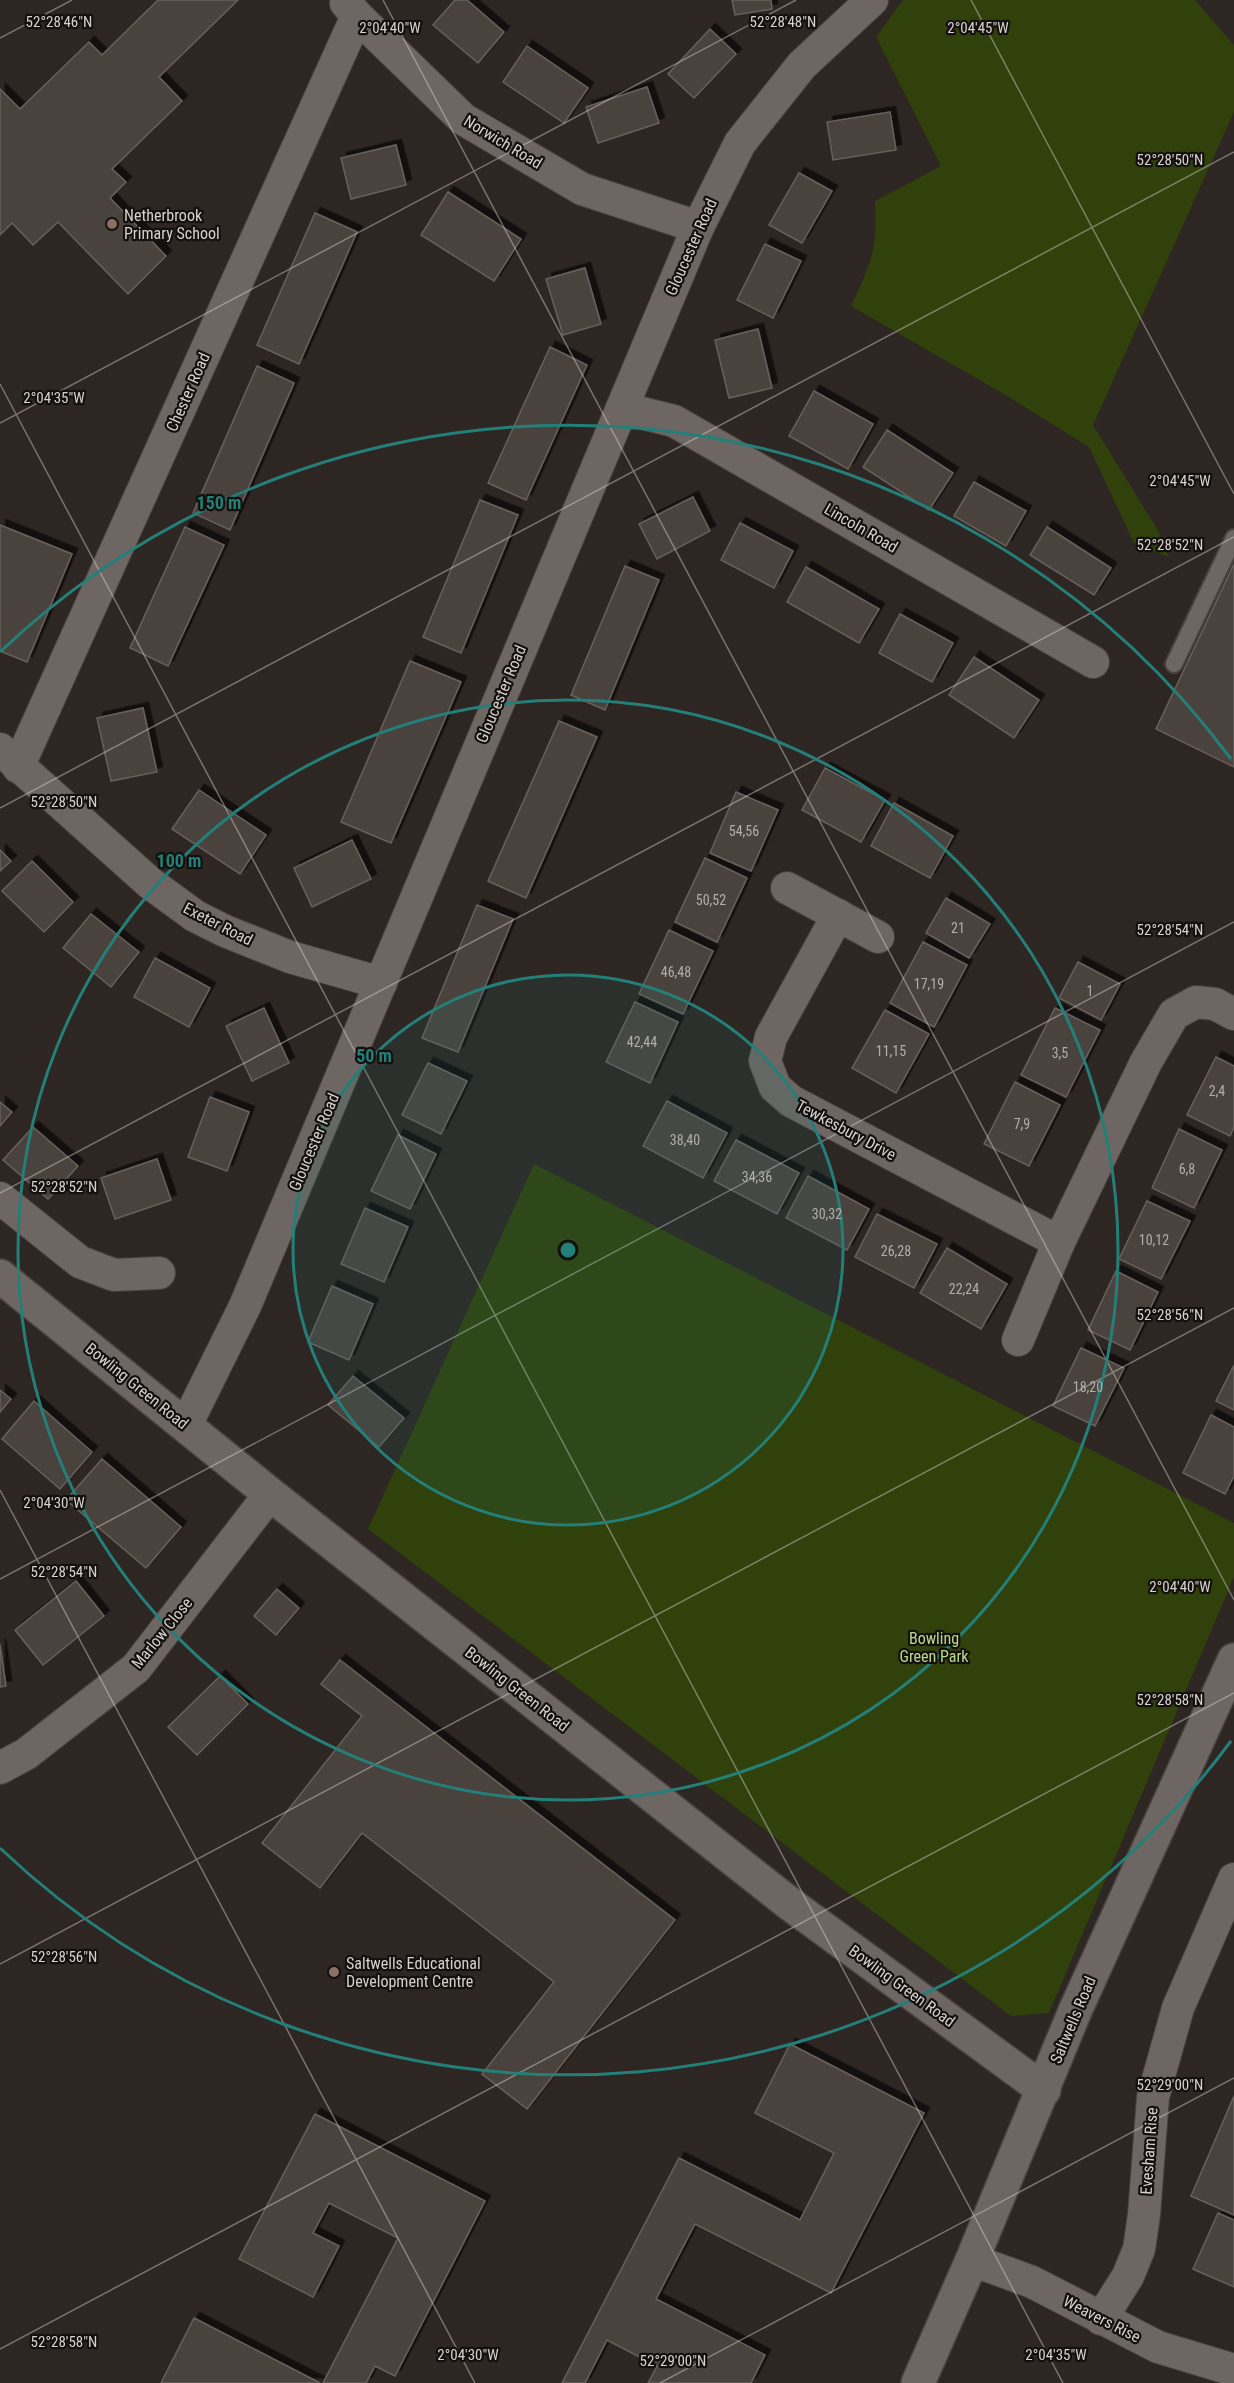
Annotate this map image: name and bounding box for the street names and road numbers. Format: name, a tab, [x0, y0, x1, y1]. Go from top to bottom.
street label: Norwich Road	[460, 111, 546, 173]
street label: Gloucester Road	[661, 196, 721, 298]
street label: Chester Road	[162, 350, 214, 434]
street label: Lincoln Road	[821, 499, 901, 557]
street label: Gloucester Road	[472, 642, 530, 746]
street label: Exeter Road	[180, 898, 256, 950]
street label: Gloucester Road	[285, 1090, 343, 1194]
street label: Tewkesbury Drive	[793, 1096, 899, 1164]
street label: Bowling Green Road	[82, 1339, 192, 1433]
street label: Marlow Close	[128, 1594, 196, 1672]
street label: Bowling Green Road	[461, 1643, 573, 1735]
street label: Bowling Green Road	[845, 1941, 959, 2031]
street label: Saltwells Road	[1046, 1974, 1100, 2066]
street label: Evesham Rise	[1136, 2107, 1162, 2195]
street label: Weavers Rise	[1060, 2291, 1144, 2347]

